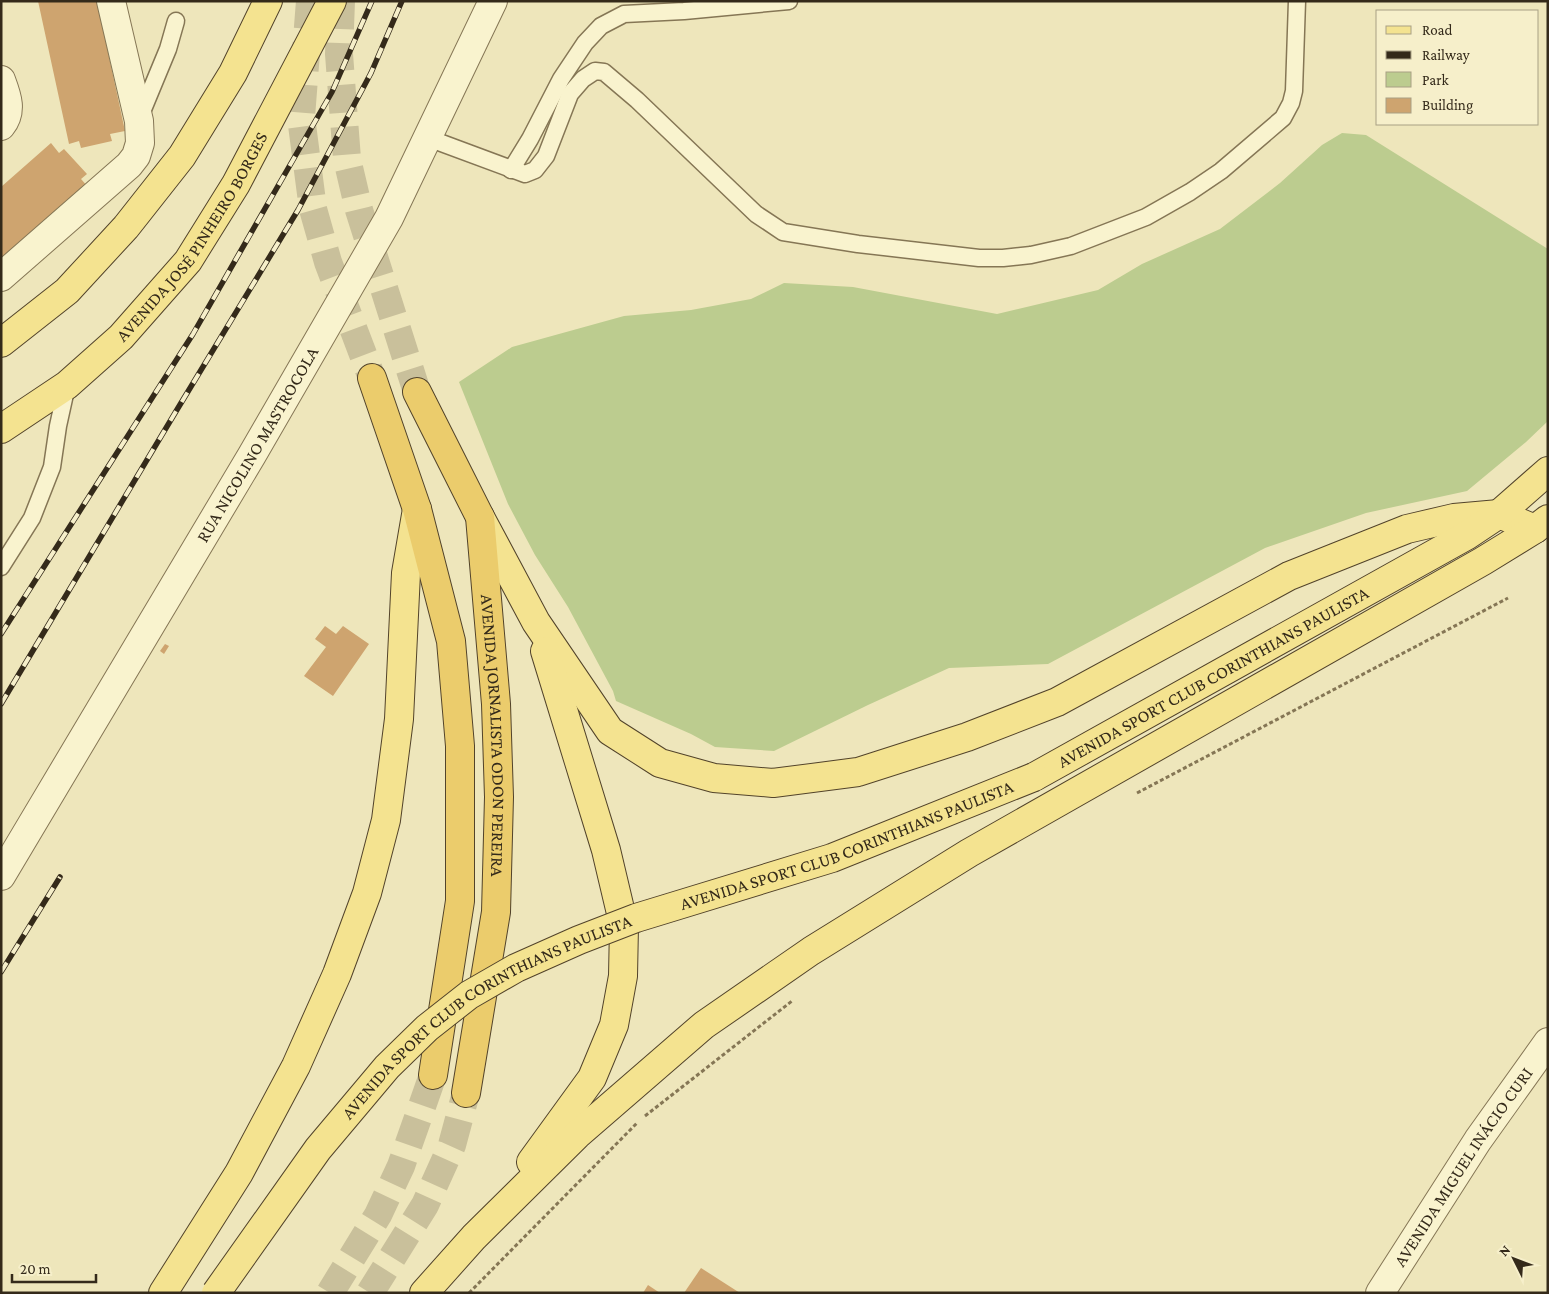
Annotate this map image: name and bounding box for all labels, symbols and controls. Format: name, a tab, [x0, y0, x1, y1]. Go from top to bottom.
legend	[1376, 10, 1539, 125]
text: Road	[1422, 22, 1453, 38]
text: Railway	[1422, 47, 1470, 64]
text: Park	[1422, 72, 1449, 88]
text: Building	[1422, 97, 1473, 114]
street label: AVENIDA JOSÉ PINHEIRO BORGES	[112, 129, 271, 345]
street label: RUA NICOLINO MASTROCOLA	[192, 342, 323, 546]
street label: AVENIDA SPORT CLUB CORINTHIANS PAULISTA	[1054, 582, 1373, 772]
street label: AVENIDA JORNALISTA ODON PEREIRA	[477, 593, 509, 878]
street label: AVENIDA SPORT CLUB CORINTHIANS PAULISTA	[678, 776, 1017, 914]
street label: AVENIDA SPORT CLUB CORINTHIANS PAULISTA	[338, 910, 635, 1123]
street label: AVENIDA MIGUEL INÁCIO CURI	[1388, 1064, 1538, 1270]
north arrow	[1489, 1234, 1539, 1284]
scale bar	[12, 1252, 96, 1284]
text: 20 m	[20, 1261, 51, 1277]

